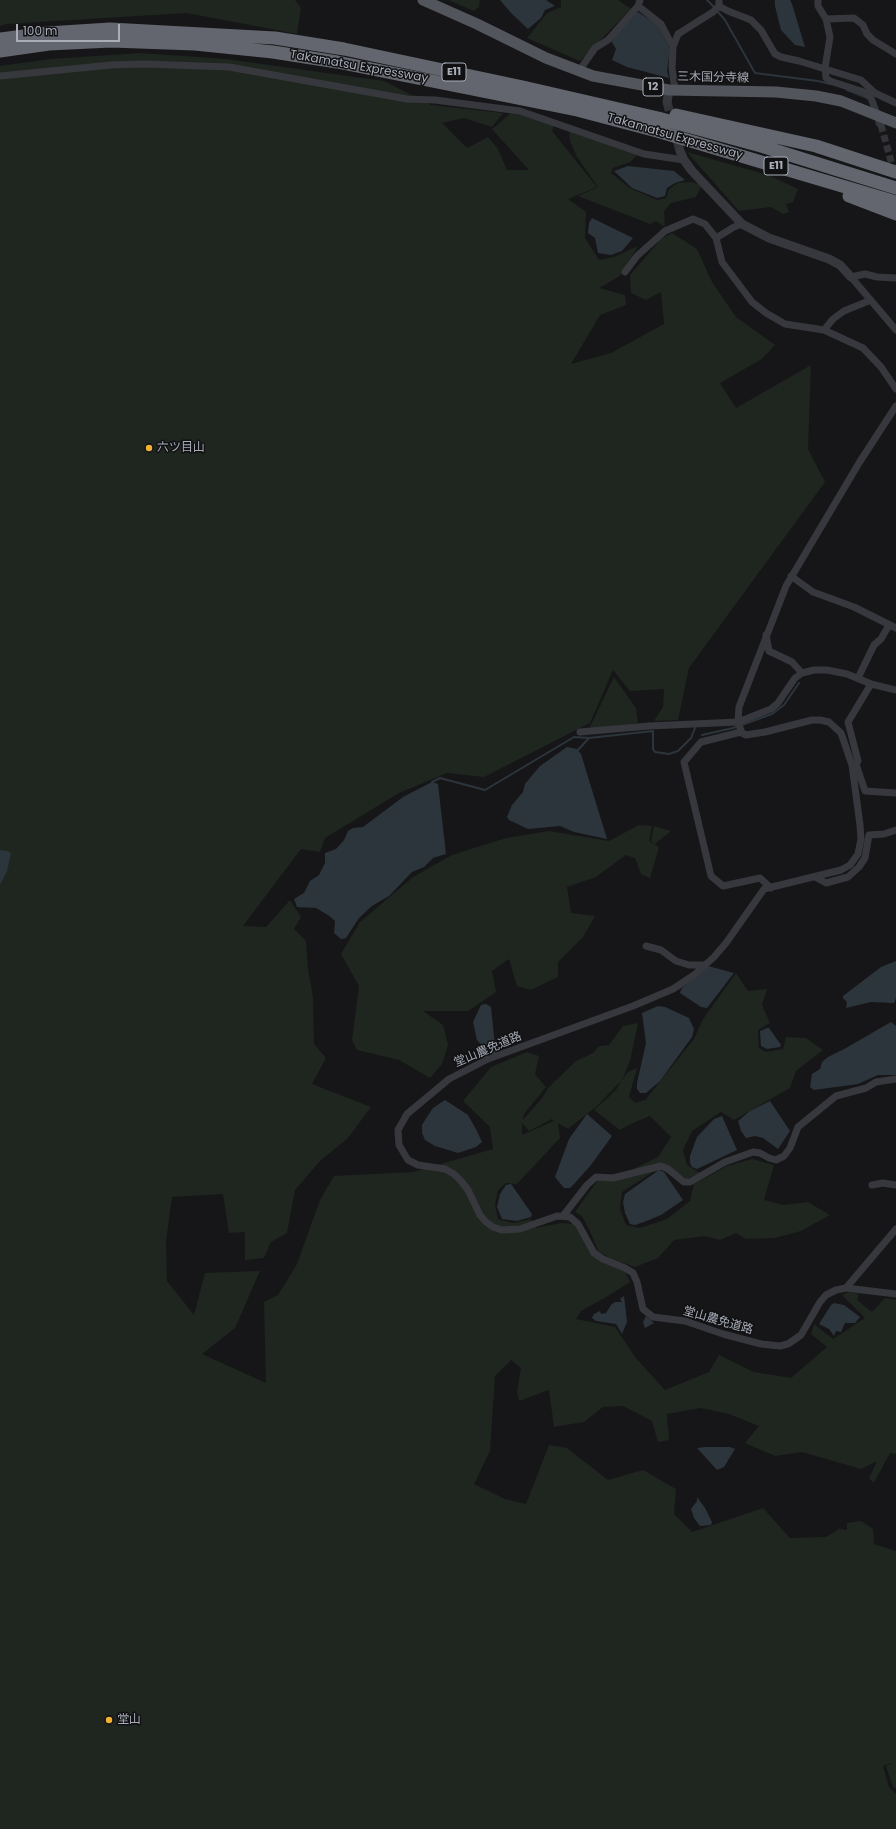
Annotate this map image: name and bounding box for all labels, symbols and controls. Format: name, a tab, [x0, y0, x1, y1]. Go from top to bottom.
scale bar	[18, 16, 122, 42]
text: 100 m	[23, 22, 57, 39]
street label: Takamatsu Expressway	[289, 48, 429, 86]
road number: E11	[442, 63, 466, 81]
street label: 三木国分寺線	[677, 70, 749, 86]
road number: 12	[643, 78, 663, 96]
street label: Takamatsu Expressway	[606, 111, 744, 163]
road number: E11	[764, 157, 788, 175]
place label: 六ツ目山	[157, 441, 205, 455]
marker: 六ツ目山	[144, 443, 154, 453]
street label: 堂山農免道路	[452, 1029, 524, 1071]
street label: 堂山農免道路	[681, 1304, 755, 1338]
place label: 堂山	[117, 1713, 141, 1727]
marker: 堂山	[104, 1715, 114, 1725]

